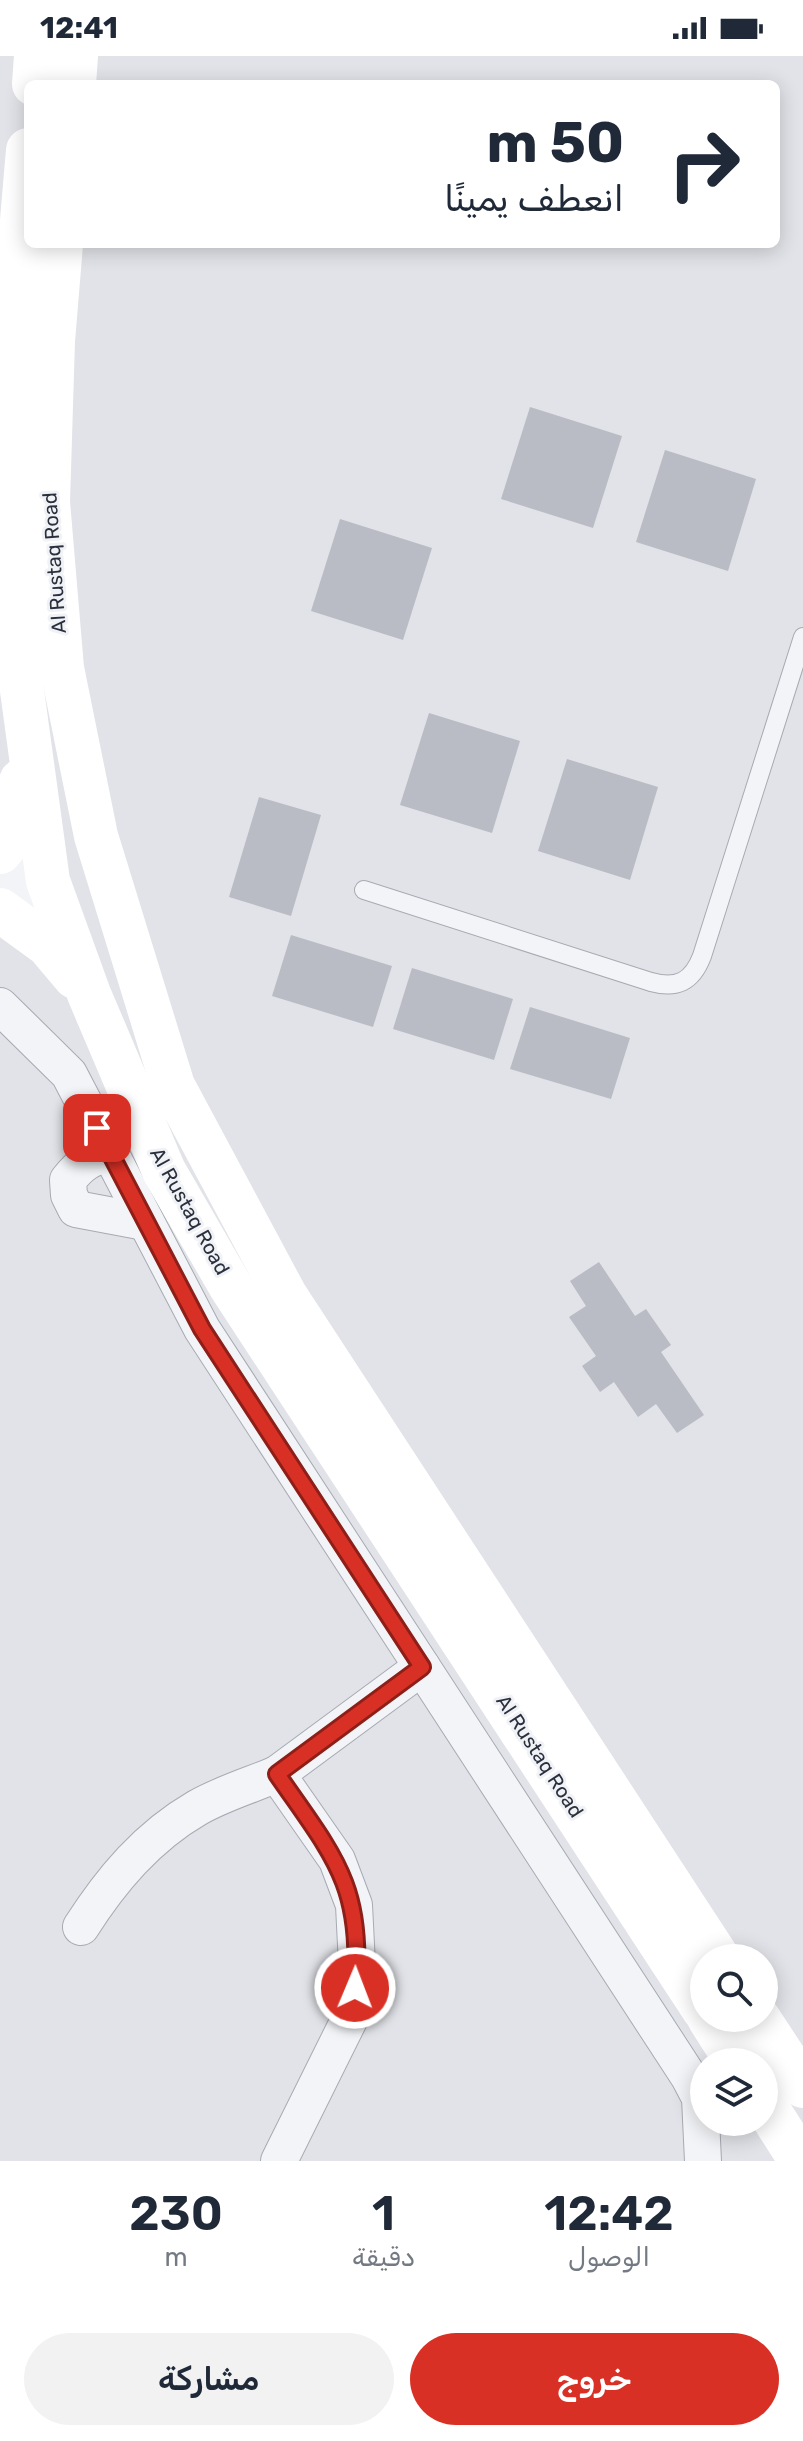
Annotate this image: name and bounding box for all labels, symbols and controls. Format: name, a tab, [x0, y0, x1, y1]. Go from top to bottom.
text: 12:41	[40, 10, 118, 46]
text: 50 m	[487, 110, 624, 176]
icon: right	[652, 112, 756, 216]
text: انعطف يمينًا	[444, 177, 624, 220]
street label: Al Rustaq Road	[37, 492, 71, 634]
pin	[63, 1094, 131, 1162]
icon: arrive	[75, 1106, 119, 1150]
street label: Al Rustaq Road	[145, 1143, 235, 1279]
street label: Al Rustaq Road	[491, 1690, 589, 1822]
map controls	[690, 1944, 778, 2136]
button: search	[690, 1944, 778, 2032]
position arrow	[313, 1946, 397, 2030]
button: layers	[690, 2048, 778, 2136]
text: 230	[129, 2185, 223, 2242]
text: 1	[372, 2185, 395, 2242]
text: 12:42	[544, 2185, 674, 2242]
text: m	[164, 2242, 188, 2273]
text: دقيقة	[352, 2242, 415, 2273]
text: الوصول	[568, 2242, 650, 2273]
button: مشاركة	[24, 2333, 394, 2425]
button: خروج	[410, 2333, 779, 2425]

